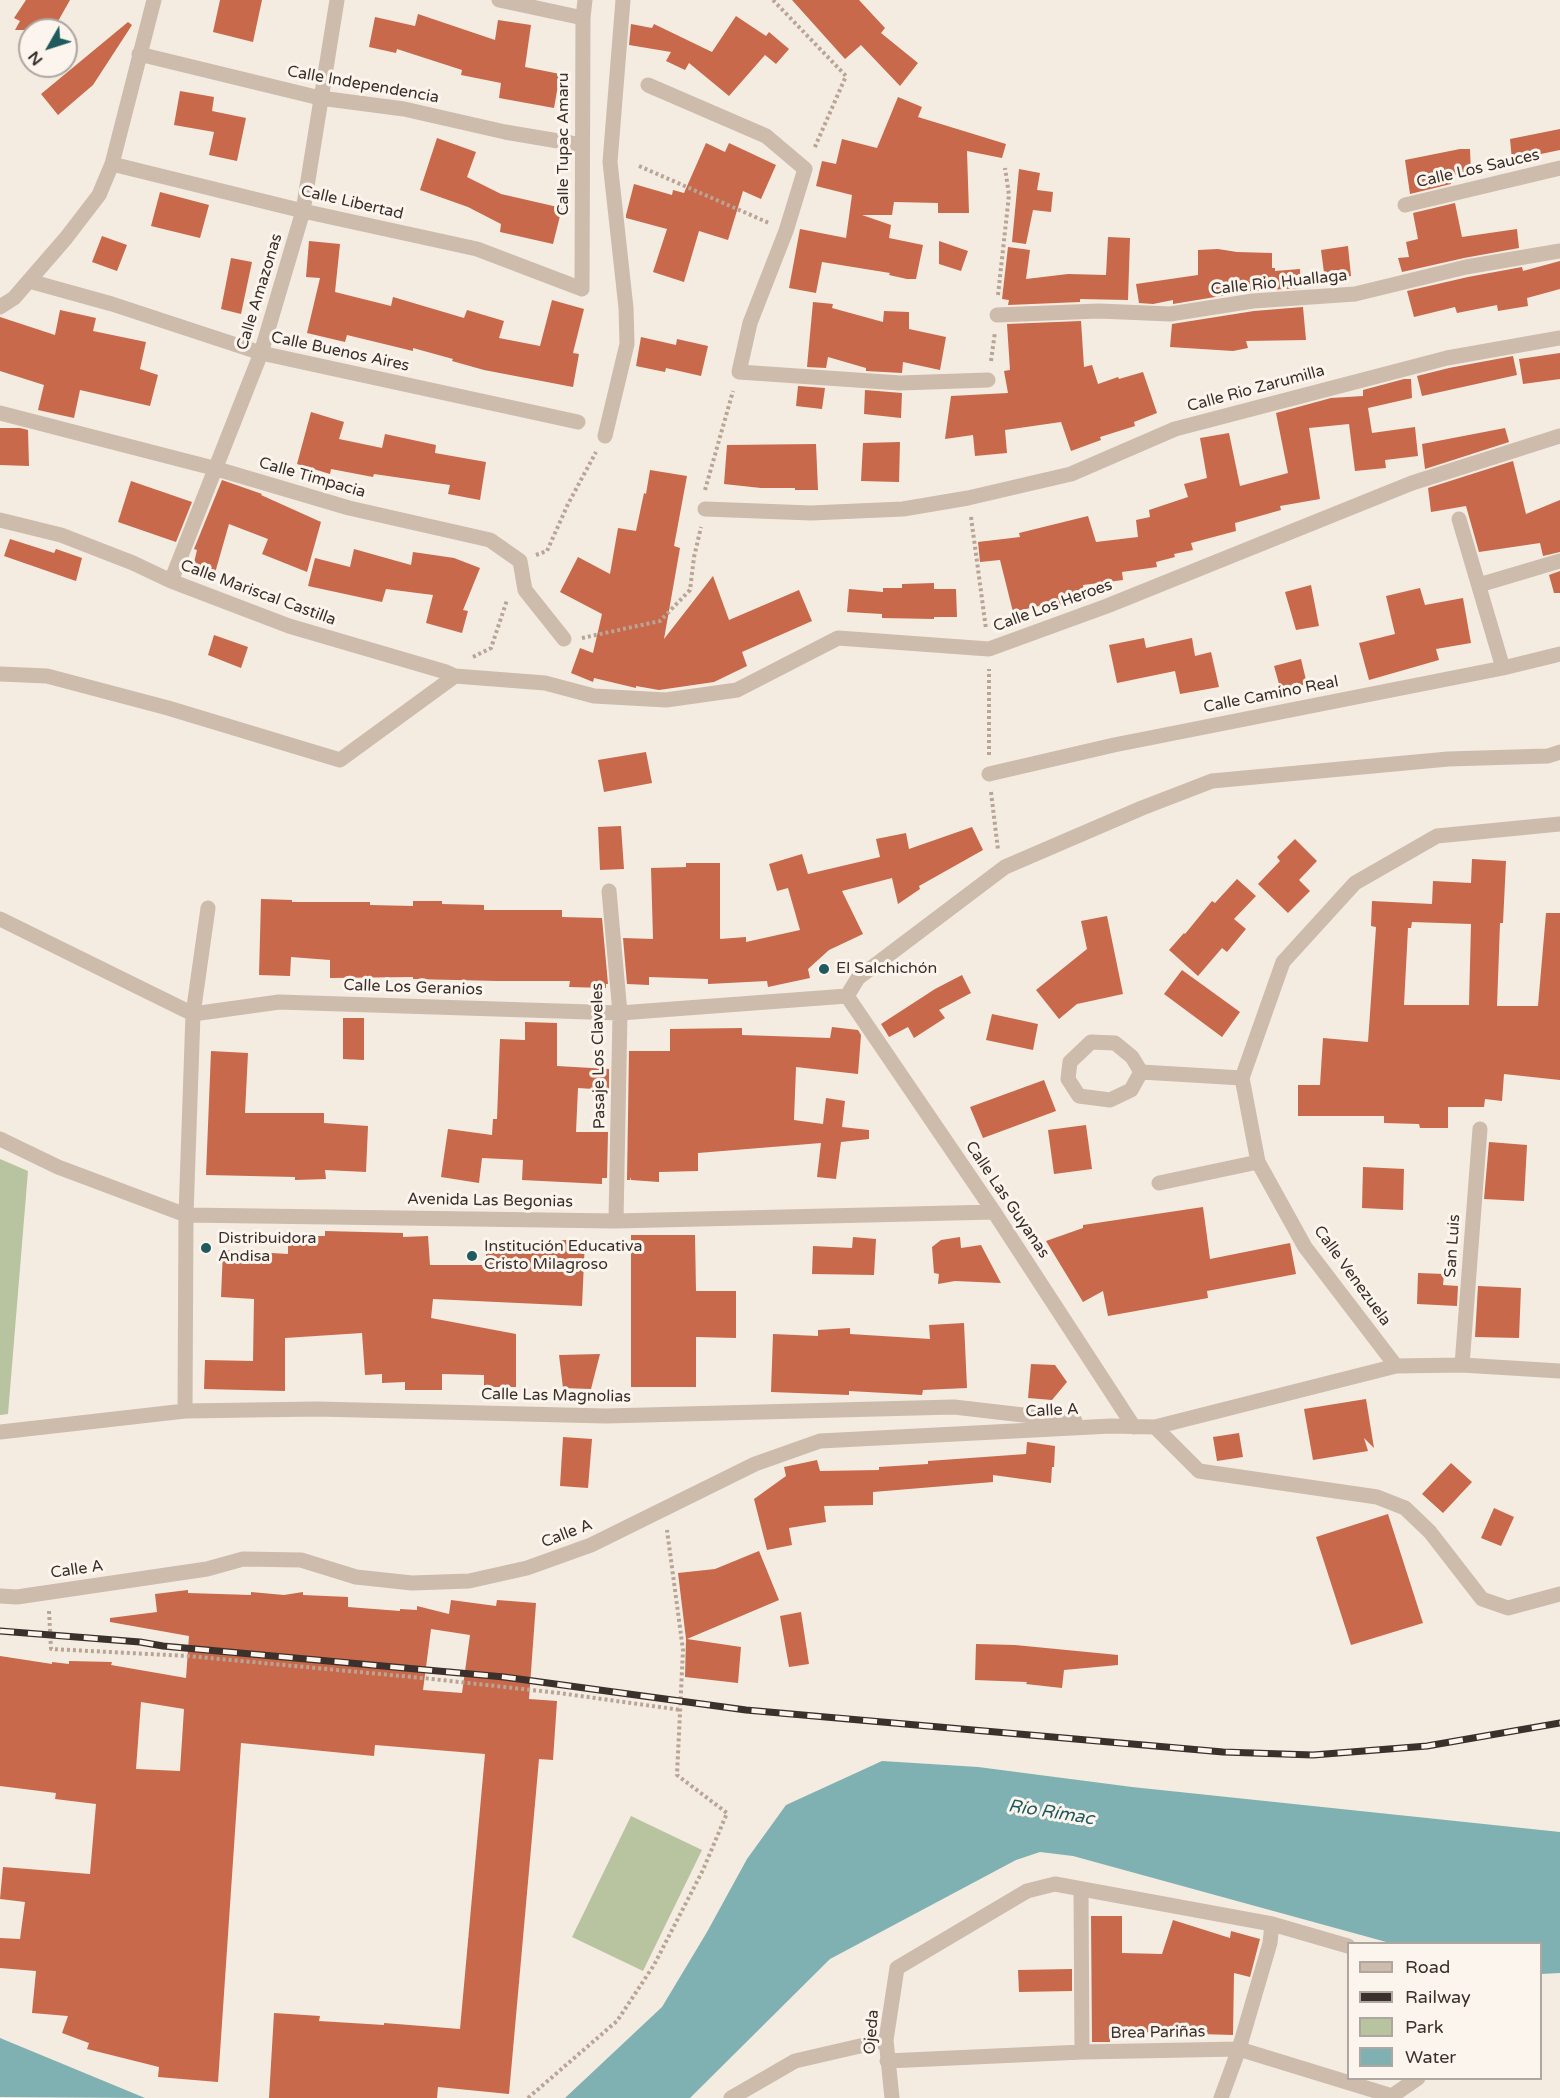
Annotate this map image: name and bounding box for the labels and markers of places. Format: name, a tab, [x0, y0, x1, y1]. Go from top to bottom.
place label: El Salchichón	[836, 959, 937, 979]
marker: El Salchichón	[817, 962, 831, 976]
place label: Distribuidora Andisa	[218, 1229, 316, 1267]
place label: Institución Educativa Cristo Milagroso	[484, 1237, 642, 1275]
marker: Distribuidora Andisa	[199, 1241, 213, 1255]
marker: Institución Educativa Cristo Milagroso	[465, 1249, 479, 1263]

